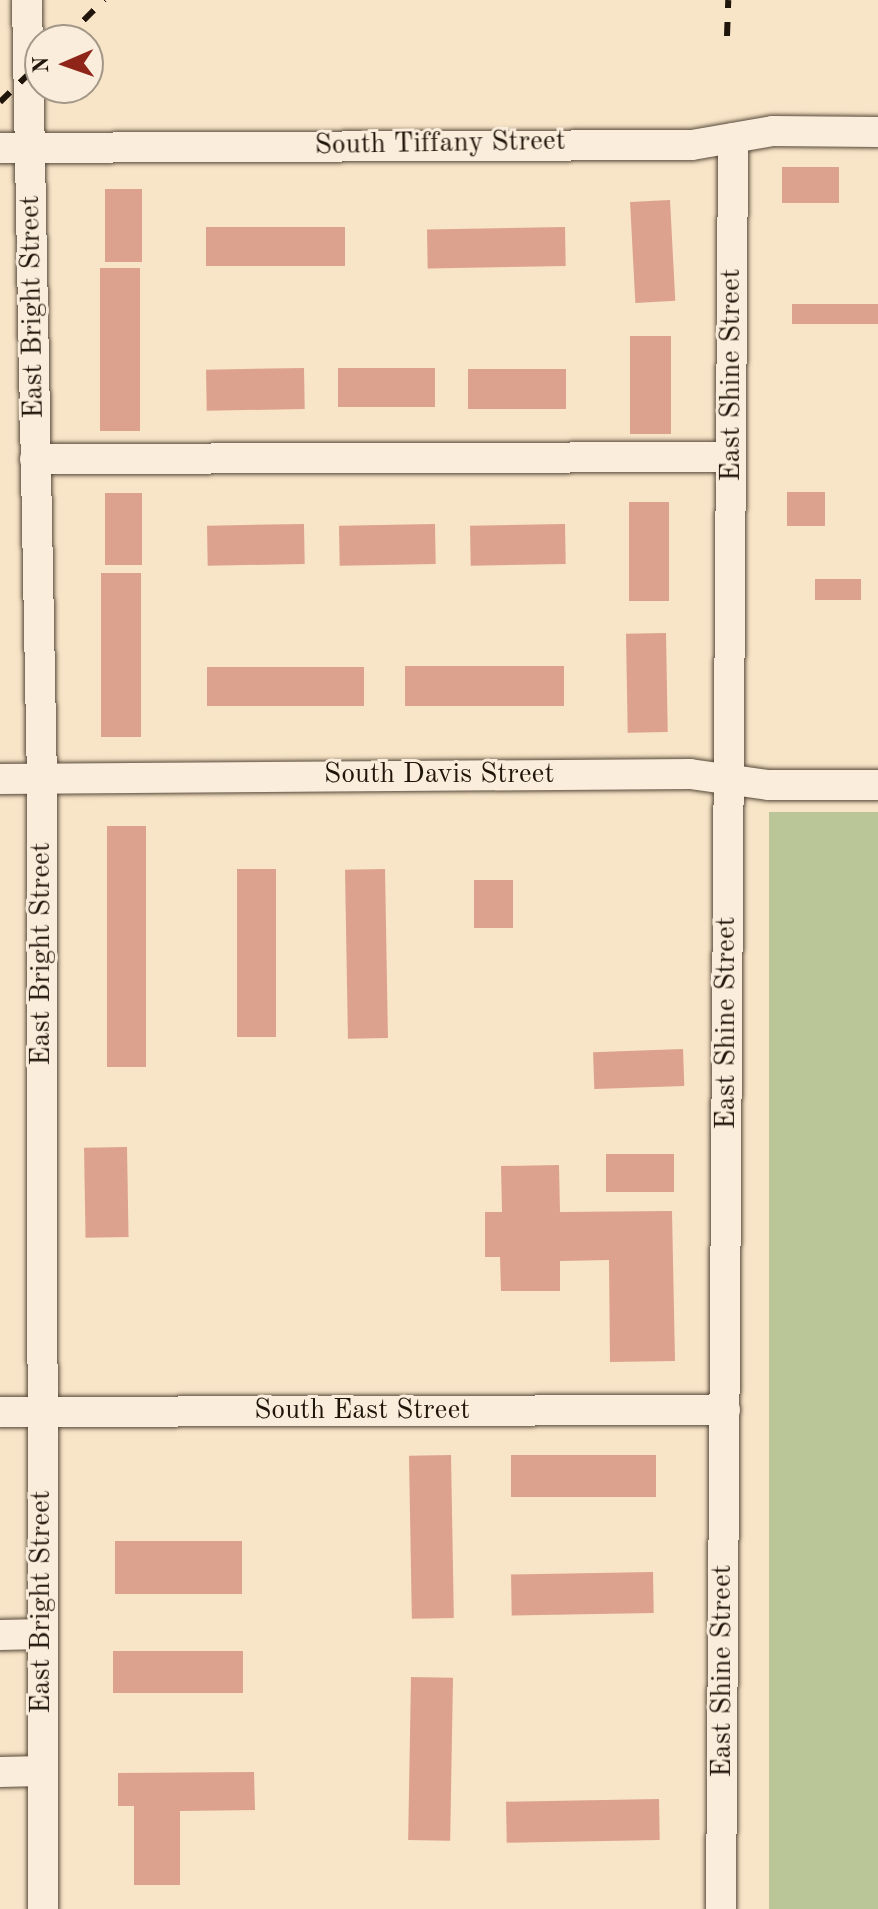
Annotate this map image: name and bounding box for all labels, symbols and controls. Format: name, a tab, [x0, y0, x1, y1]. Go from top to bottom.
north arrow	[24, 24, 104, 104]
text: N	[31, 56, 53, 74]
street label: South Tiffany Street	[314, 125, 566, 163]
street label: East Bright Street	[14, 195, 52, 419]
street label: East Shine Street	[715, 268, 749, 482]
street label: South Davis Street	[324, 758, 554, 792]
street label: East Bright Street	[25, 842, 59, 1066]
street label: East Shine Street	[710, 916, 744, 1130]
street label: South East Street	[254, 1394, 470, 1428]
street label: East Bright Street	[25, 1490, 59, 1714]
street label: East Shine Street	[706, 1564, 740, 1778]

